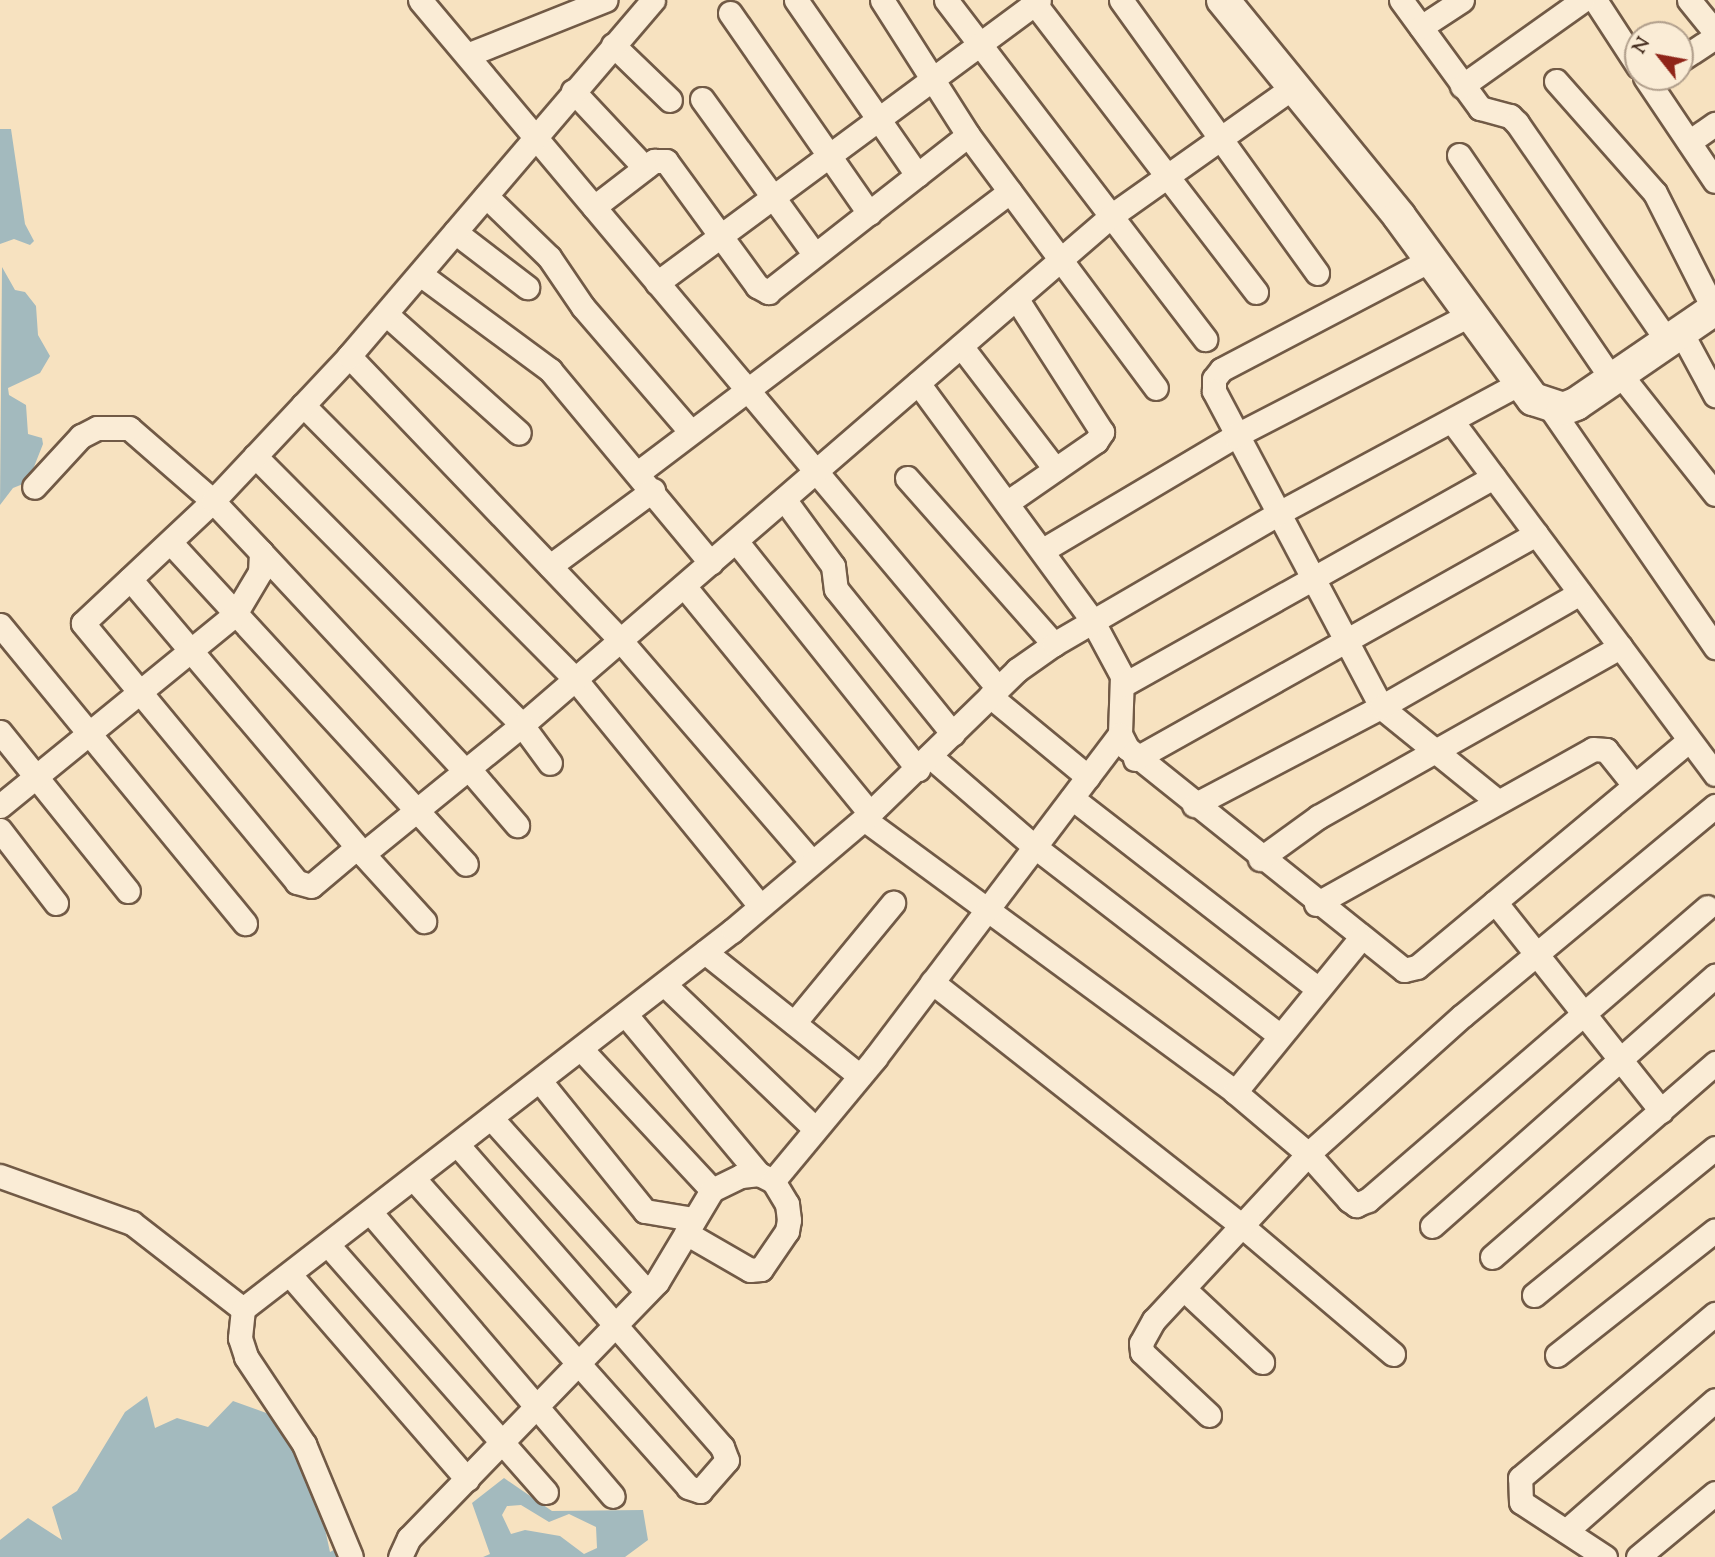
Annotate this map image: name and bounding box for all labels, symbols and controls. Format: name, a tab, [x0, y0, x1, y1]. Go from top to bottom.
north arrow	[1624, 21, 1694, 91]
text: N	[1627, 33, 1658, 59]

